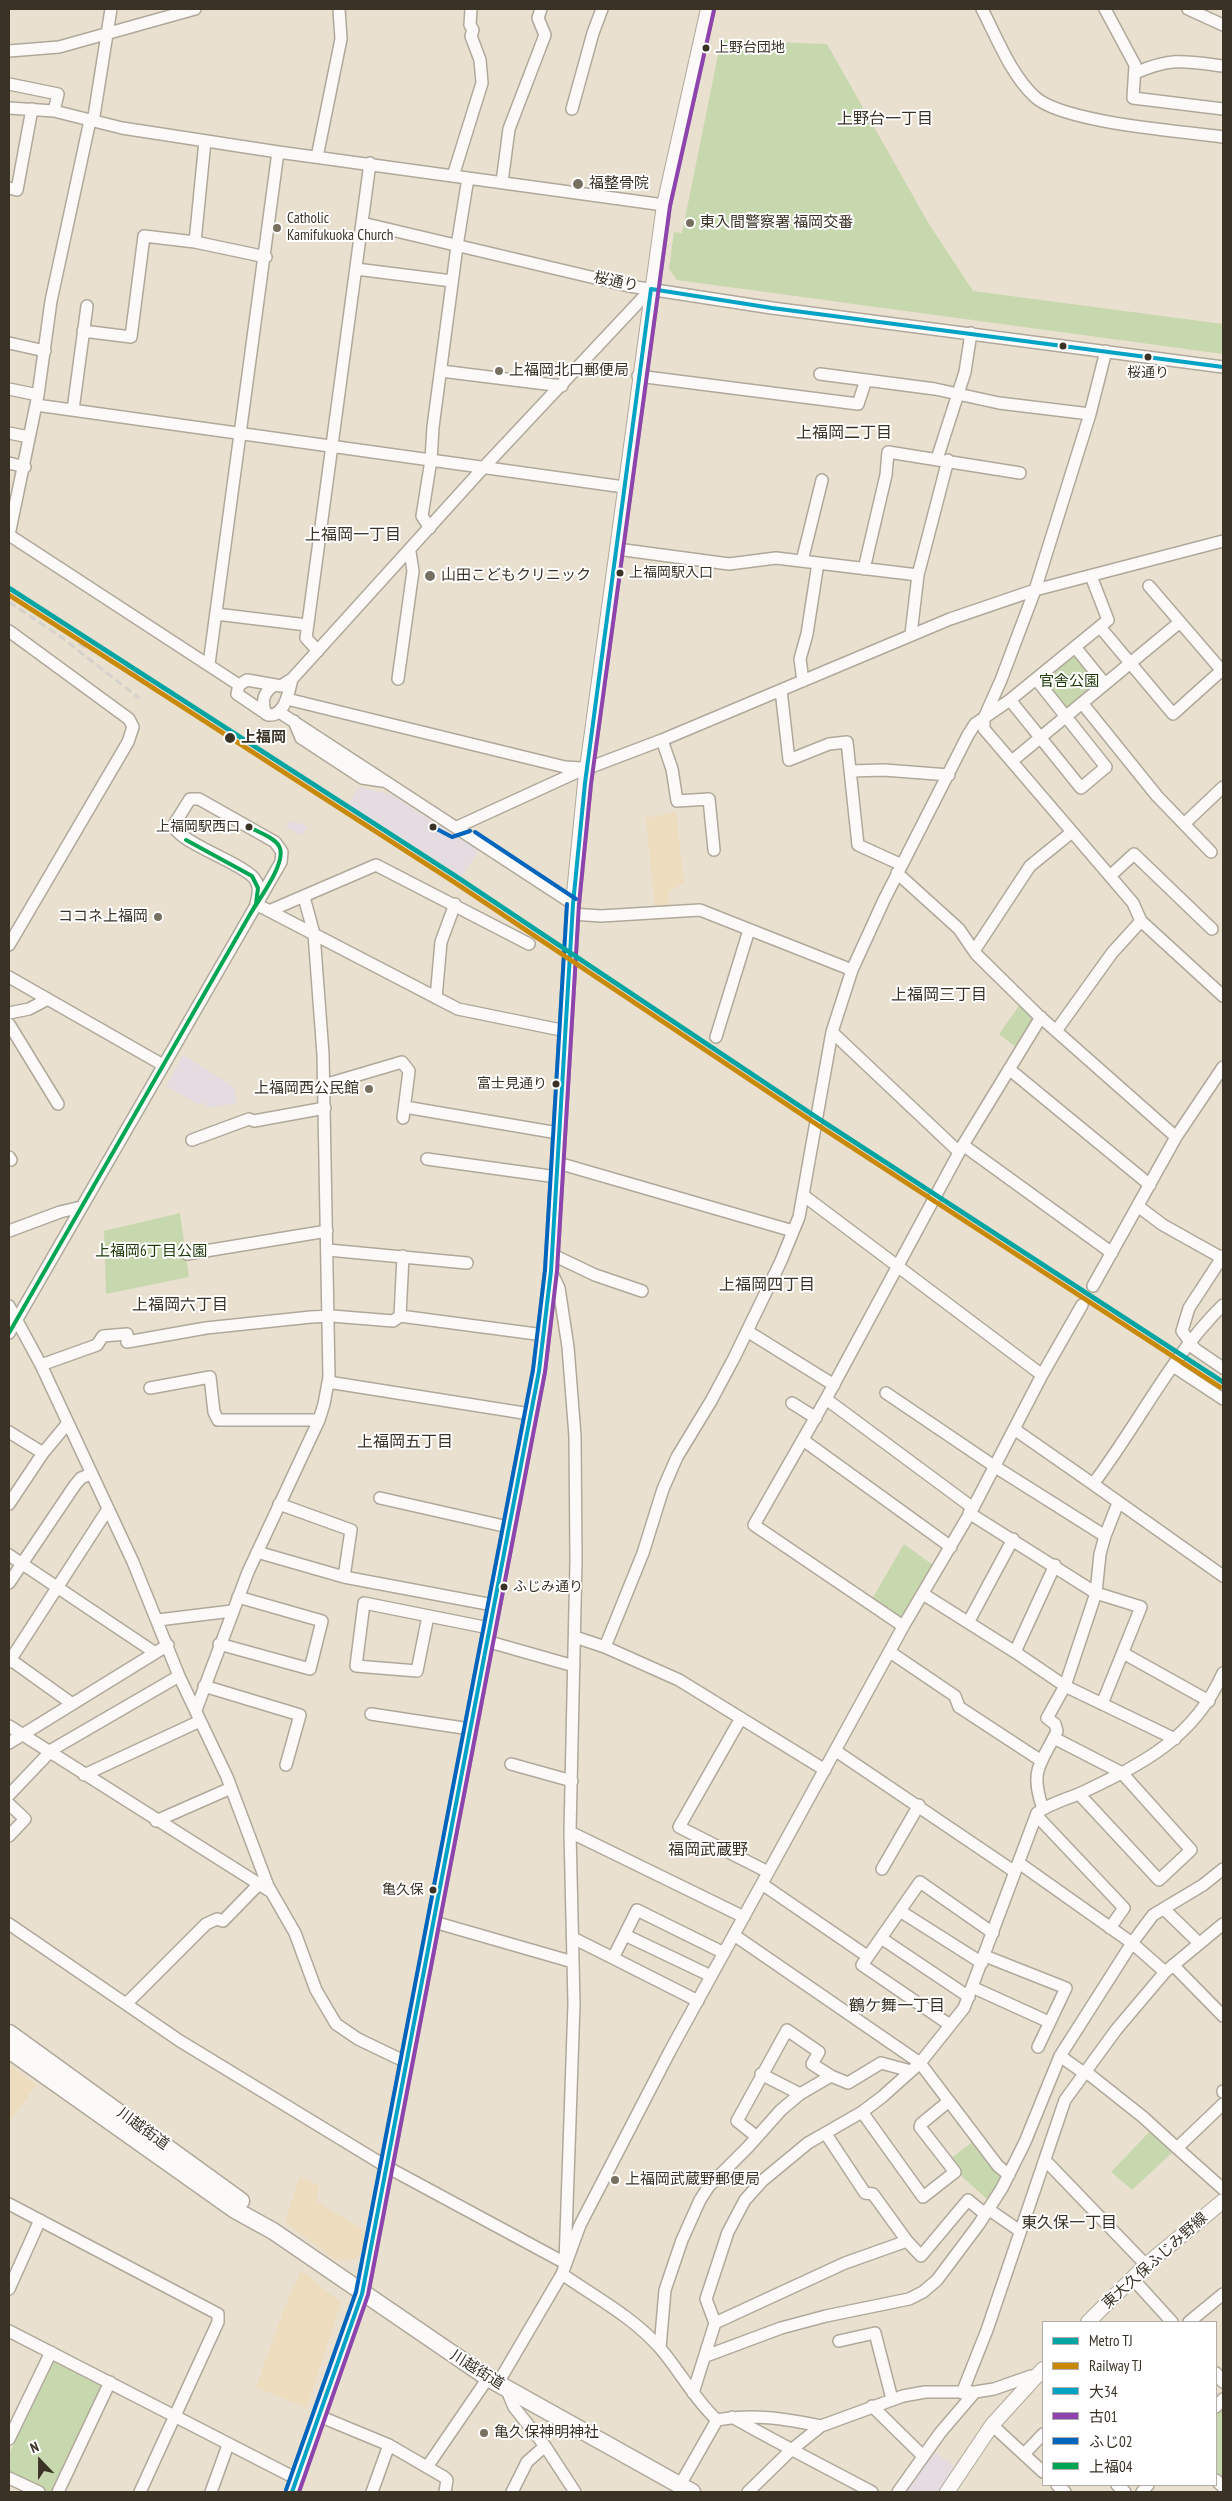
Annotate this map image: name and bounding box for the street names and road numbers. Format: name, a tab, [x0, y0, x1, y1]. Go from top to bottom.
street label: 桜通り	[592, 269, 640, 295]
street label: 川越街道	[113, 2104, 173, 2154]
street label: 東大久保ふじみ野線	[1099, 2209, 1211, 2313]
street label: 川越街道	[447, 2346, 507, 2394]

